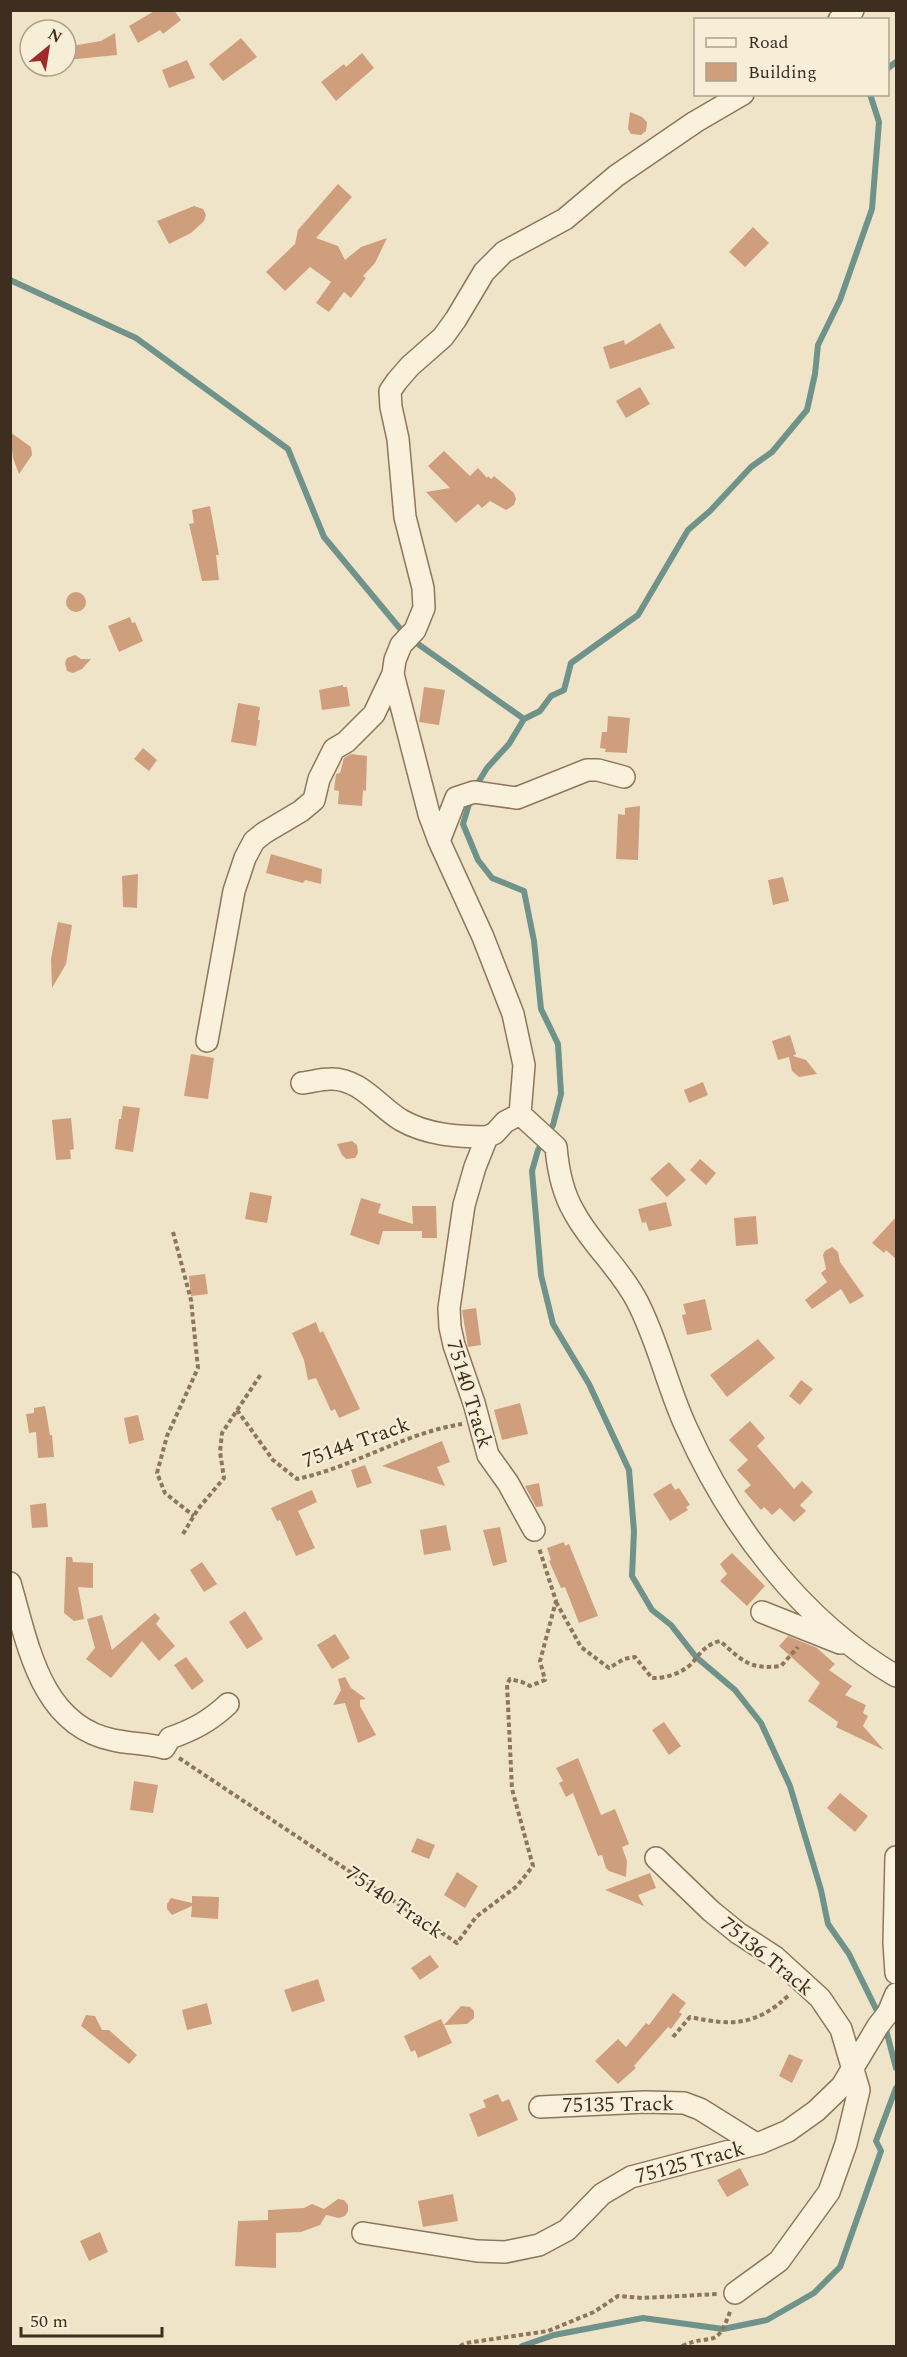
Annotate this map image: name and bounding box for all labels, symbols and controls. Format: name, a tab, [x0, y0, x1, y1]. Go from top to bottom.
north arrow	[18, 18, 78, 78]
legend	[694, 18, 889, 96]
text: N	[43, 22, 67, 50]
text: Road	[748, 29, 789, 56]
text: Building	[748, 59, 817, 86]
street label: 75140 Track	[437, 1336, 501, 1453]
street label: 75144 Track	[298, 1409, 415, 1477]
street label: 75140 Track	[339, 1858, 450, 1948]
street label: 75136 Track	[713, 1909, 820, 2005]
street label: 75135 Track	[562, 2088, 674, 2122]
street label: 75125 Track	[632, 2133, 749, 2193]
scale bar	[21, 2300, 162, 2338]
text: 50 m	[30, 2308, 68, 2335]

